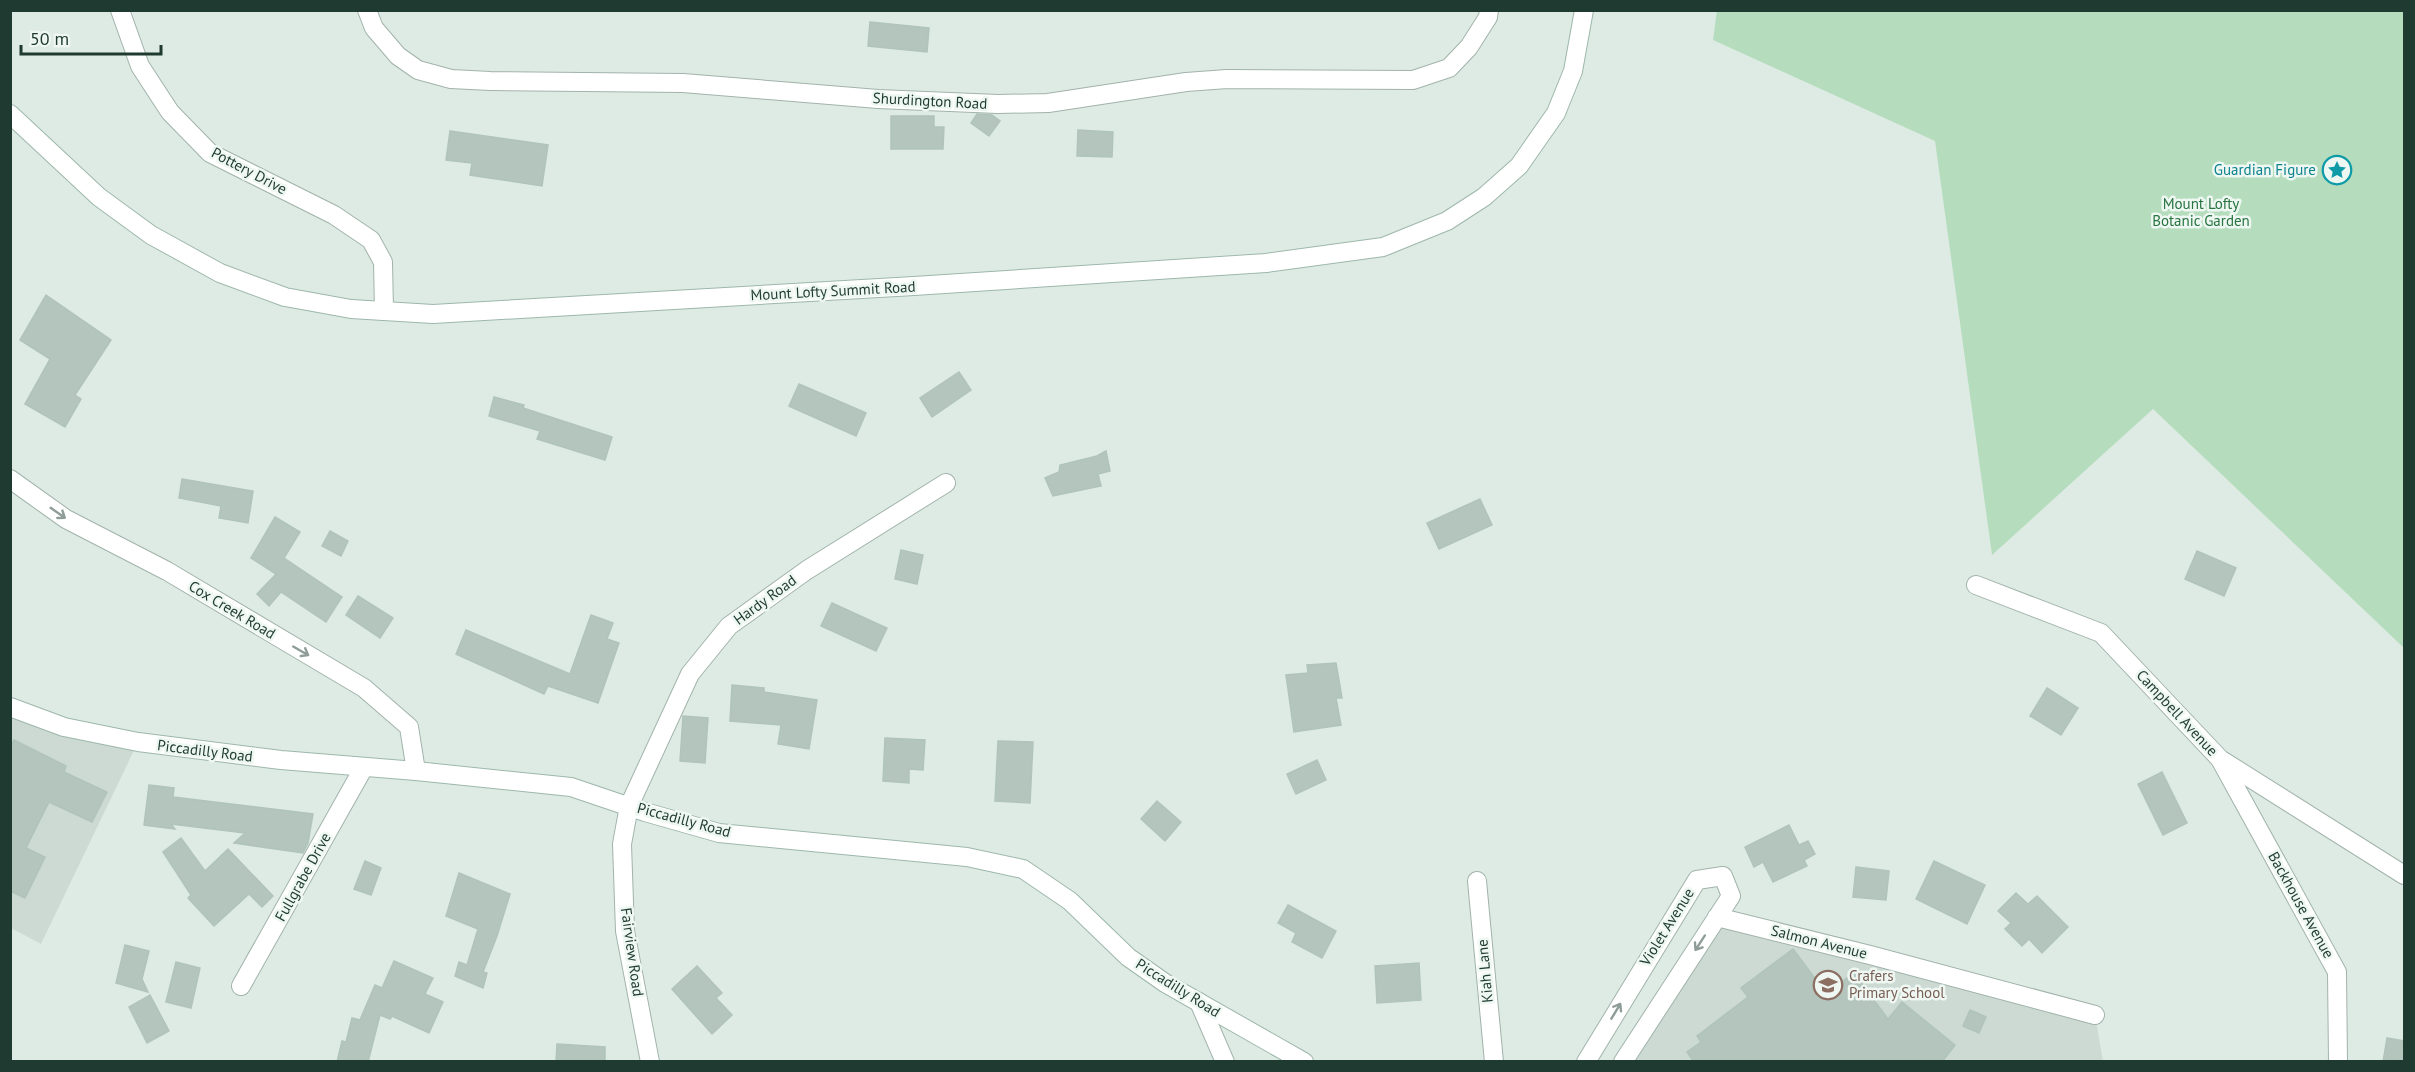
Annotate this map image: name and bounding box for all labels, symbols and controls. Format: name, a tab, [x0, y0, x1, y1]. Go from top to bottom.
scale bar	[21, 18, 160, 56]
text: 50 m	[30, 27, 69, 50]
street label: Shurdington Road	[872, 88, 988, 113]
street label: Pottery Drive	[208, 143, 290, 198]
place icon: Guardian Figure	[2321, 154, 2353, 186]
place label: Guardian Figure	[2214, 160, 2316, 179]
park label: Mount Lofty Botanic Garden	[2152, 194, 2250, 230]
street label: Mount Lofty Summit Road	[750, 277, 916, 304]
one-way arrow	[50, 507, 66, 519]
street label: Hardy Road	[730, 570, 800, 629]
street label: Cox Creek Road	[185, 576, 279, 643]
one-way arrow	[292, 645, 309, 657]
street label: Campbell Avenue	[2133, 666, 2222, 760]
street label: Piccadilly Road	[156, 735, 254, 766]
street label: Piccadilly Road	[635, 798, 733, 841]
street label: Fullgrabe Drive	[270, 829, 335, 924]
street label: Backhouse Avenue	[2264, 848, 2339, 961]
street label: Violet Avenue	[1635, 884, 1698, 970]
street label: Fairview Road	[617, 906, 648, 998]
street label: Salmon Avenue	[1769, 920, 1869, 963]
one-way arrow	[1694, 934, 1706, 951]
street label: Kiah Lane	[1472, 939, 1497, 1004]
street label: Piccadilly Road	[1132, 954, 1224, 1021]
place label: Crafers Primary School	[1849, 966, 1945, 1002]
school or university icon: Crafers Primary School	[1812, 969, 1844, 1001]
one-way arrow	[1610, 1003, 1622, 1020]

